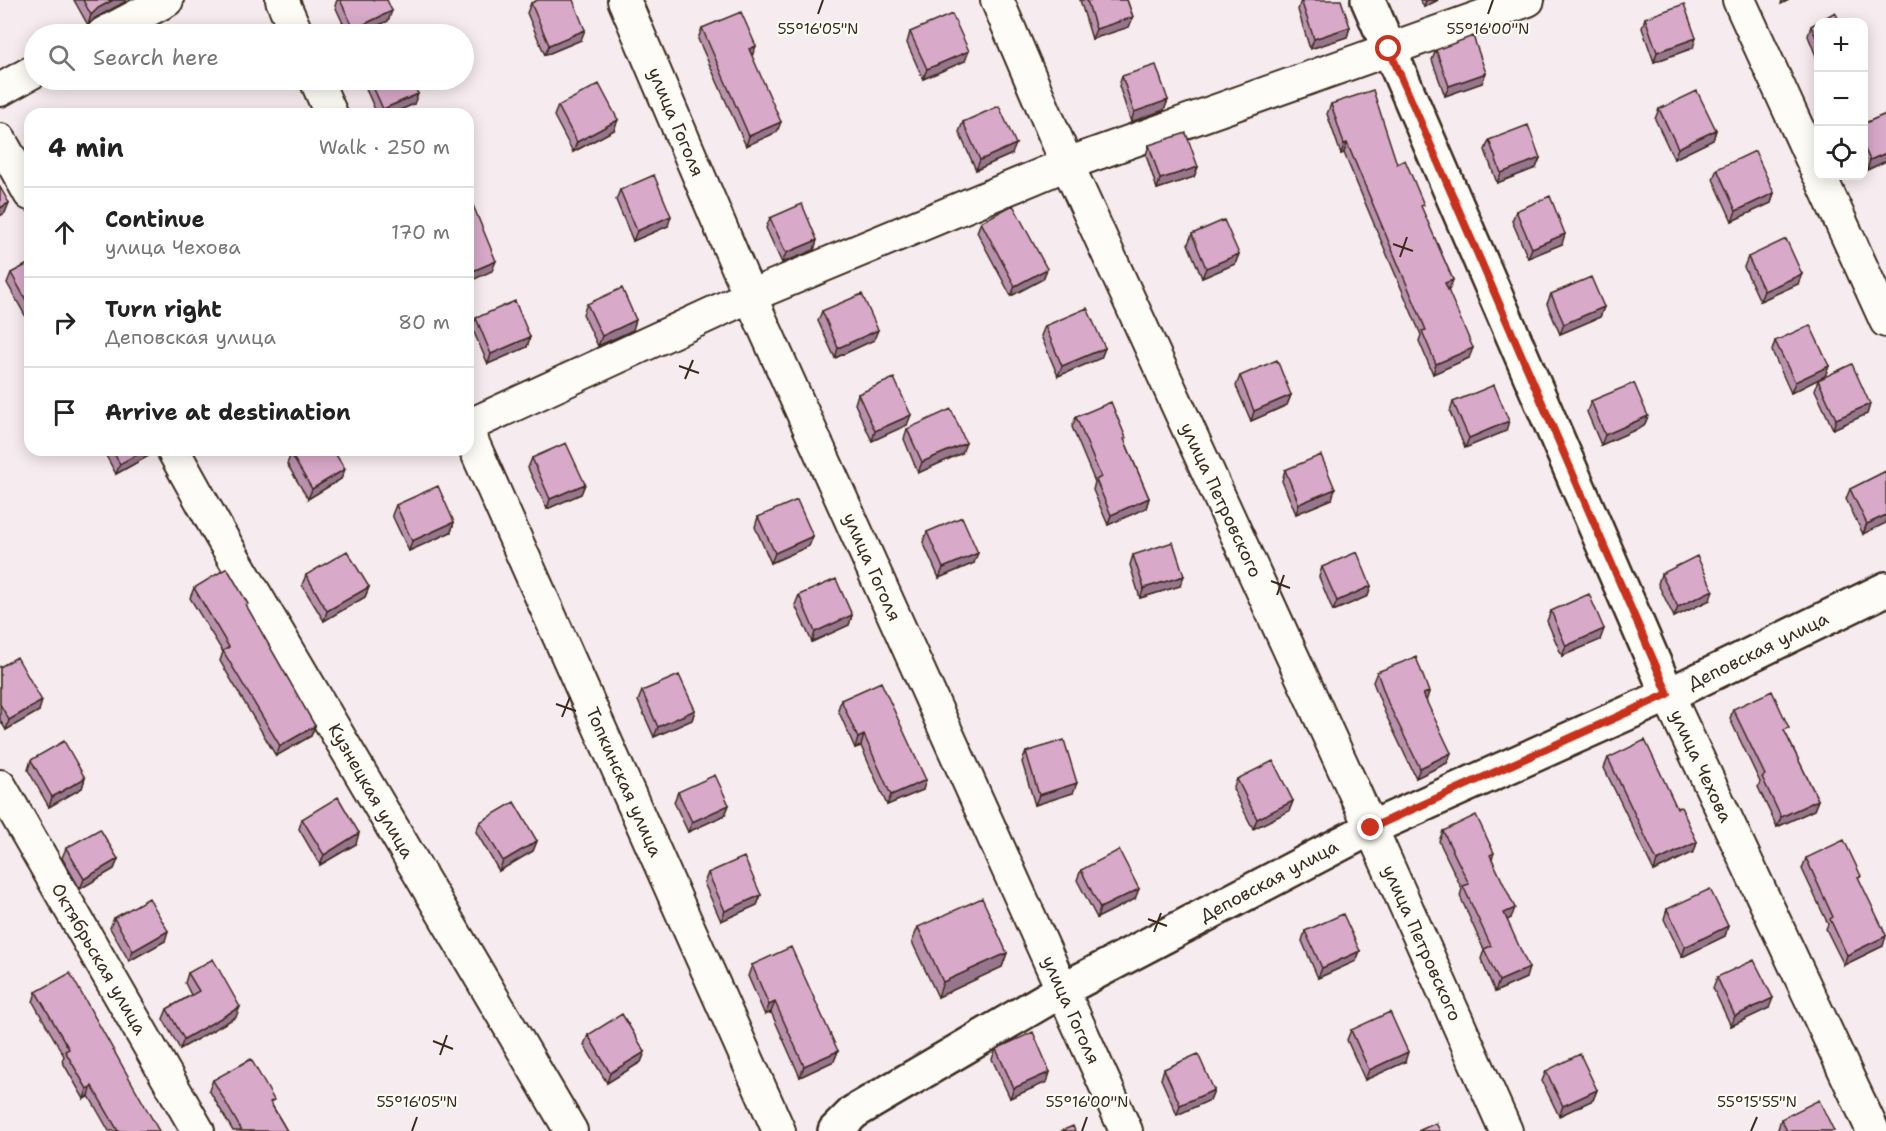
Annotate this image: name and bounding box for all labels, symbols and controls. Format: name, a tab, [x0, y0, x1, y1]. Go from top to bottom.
map controls	[1814, 18, 1868, 180]
button: +	[1814, 18, 1868, 72]
text: 55°16'05"N	[777, 19, 859, 39]
text: 55°16'00"N	[1447, 19, 1529, 39]
search box	[24, 24, 474, 90]
route start	[1375, 35, 1401, 61]
icon: search	[45, 41, 78, 74]
text: Search here	[93, 43, 219, 72]
street label: улица Гоголя	[642, 64, 710, 180]
button: −	[1814, 72, 1868, 126]
button: locate	[1814, 126, 1868, 180]
text: 4 min	[48, 130, 124, 165]
text: Walk · 250 m	[319, 134, 450, 160]
text: Continue	[105, 205, 205, 234]
icon: ahead	[48, 216, 81, 249]
text: 170 m	[391, 219, 450, 245]
text: улица Чехова	[105, 234, 241, 260]
text: Turn right	[105, 295, 222, 324]
icon: right	[48, 306, 81, 339]
text: 80 m	[398, 309, 450, 335]
text: Деповская улица	[105, 324, 276, 350]
icon: arrive	[48, 396, 81, 429]
text: Arrive at destination	[105, 398, 351, 427]
street label: улица Петровского	[1175, 419, 1267, 581]
street label: улица Гоголя	[837, 509, 907, 625]
street label: Деповская улица	[1684, 607, 1832, 695]
street label: Топкинская улица	[580, 703, 668, 861]
street label: улица Чехова	[1664, 706, 1738, 826]
street label: Кузнецкая улица	[322, 719, 420, 863]
route end	[1357, 814, 1383, 840]
street label: Деповская улица	[1195, 834, 1343, 928]
street label: улица Петровского	[1377, 861, 1467, 1025]
street label: Октябрьская улица	[46, 879, 152, 1039]
street label: улица Гоголя	[1036, 952, 1106, 1068]
text: 55°16'05"N	[376, 1092, 458, 1112]
text: 55°16'00"N	[1046, 1092, 1128, 1112]
text: 55°15'55"N	[1717, 1092, 1797, 1112]

